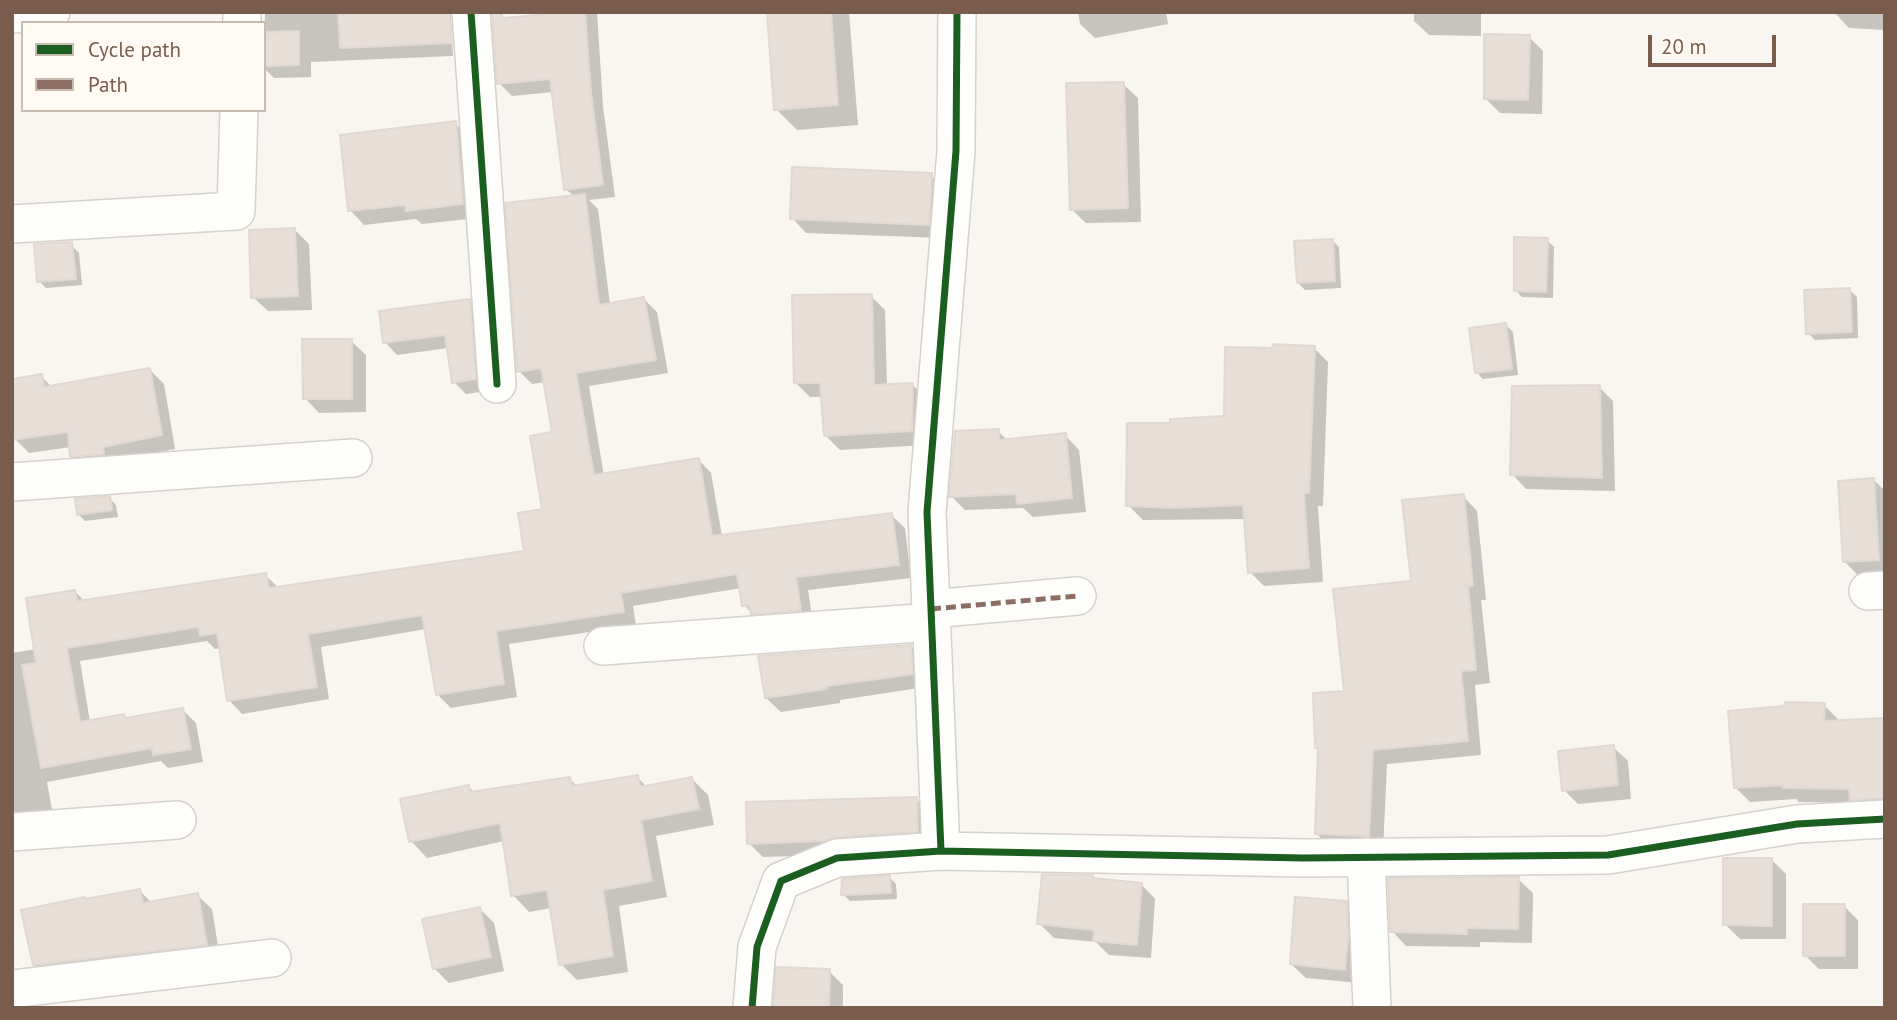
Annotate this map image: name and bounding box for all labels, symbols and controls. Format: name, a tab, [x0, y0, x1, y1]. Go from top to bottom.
legend	[21, 21, 266, 112]
scale bar	[1652, 21, 1780, 65]
text: 20 m	[1661, 33, 1707, 60]
text: Cycle path	[88, 36, 181, 63]
text: Path	[88, 71, 128, 98]

